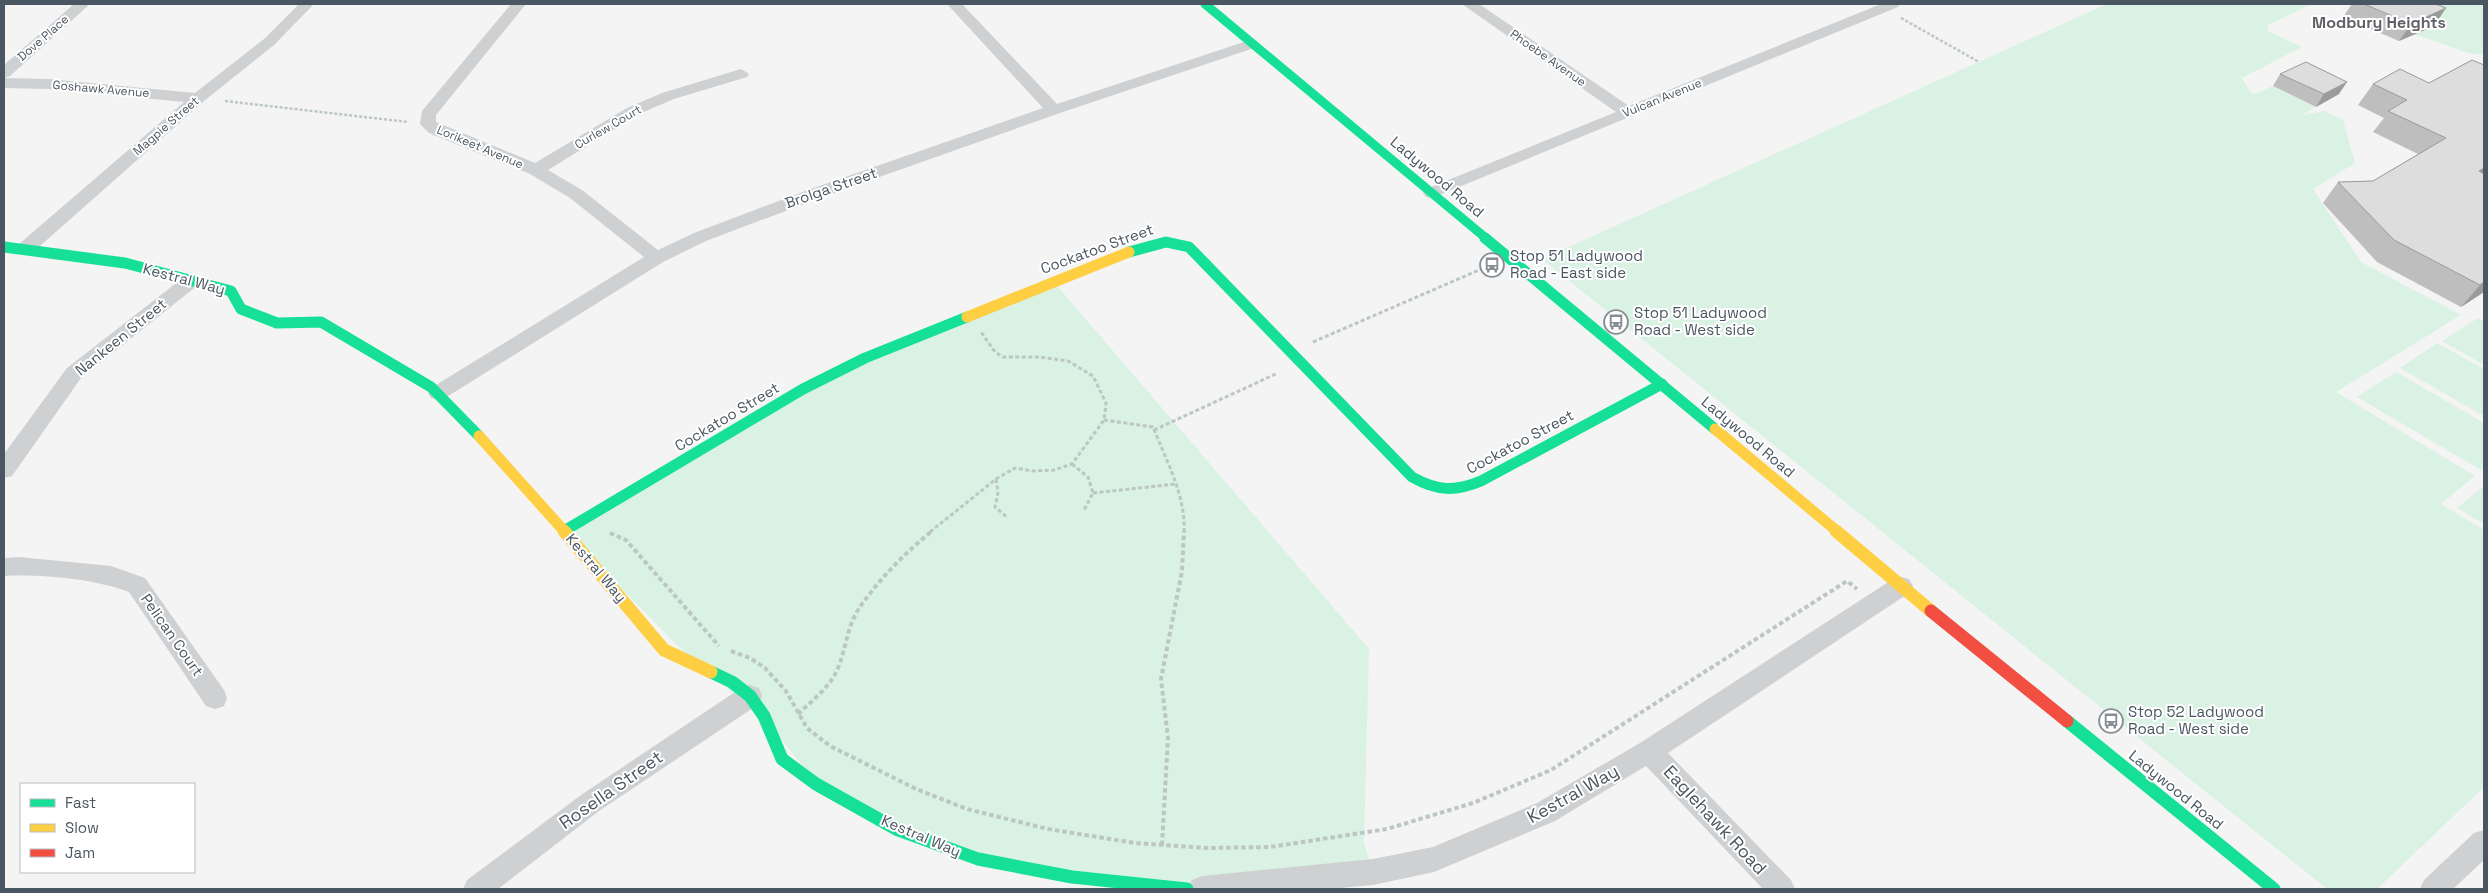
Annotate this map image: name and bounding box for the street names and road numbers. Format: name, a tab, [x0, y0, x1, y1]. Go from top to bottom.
street label: Dove Place	[14, 11, 72, 65]
street label: Phoebe Avenue	[1507, 26, 1589, 90]
street label: Vulcan Avenue	[1620, 75, 1704, 121]
street label: Goshawk Avenue	[52, 77, 150, 101]
street label: Magpie Street	[130, 93, 202, 159]
street label: Curlew Court	[572, 101, 644, 153]
street label: Lorikeet Avenue	[434, 122, 526, 172]
street label: Ladywood Road	[1387, 132, 1488, 221]
street label: Brolga Street	[782, 163, 879, 212]
street label: Cockatoo Street	[1038, 219, 1156, 278]
street label: Kestral Way	[141, 258, 227, 299]
street label: Nankeen Street	[71, 294, 170, 379]
street label: Cockatoo Street	[671, 378, 783, 455]
street label: Ladywood Road	[1698, 392, 1799, 481]
street label: Cockatoo Street	[1463, 405, 1577, 478]
street label: Kestral Way	[562, 529, 631, 606]
street label: Pelican Court	[137, 590, 208, 680]
street label: Rosella Street	[554, 745, 667, 834]
street label: Ladywood Road	[2125, 746, 2227, 834]
street label: Kestral Way	[1523, 759, 1623, 828]
street label: Eaglehawk Road	[1659, 760, 1772, 879]
street label: Kestral Way	[879, 810, 964, 861]

